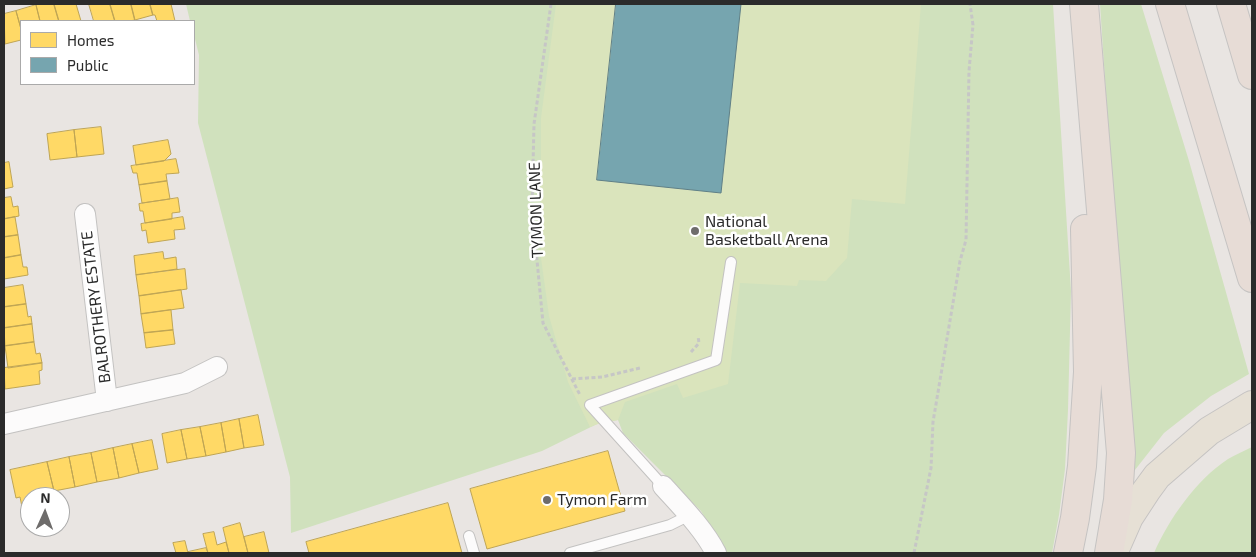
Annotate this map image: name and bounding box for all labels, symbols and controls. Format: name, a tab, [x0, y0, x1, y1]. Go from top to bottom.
legend	[20, 20, 195, 85]
text: Homes	[67, 31, 114, 49]
text: Public	[67, 56, 108, 74]
street label: TYMON LANE	[525, 162, 547, 258]
place label: National Basketball Arena	[705, 212, 828, 250]
marker: National Basketball Arena	[689, 225, 701, 237]
street label: BALROTHERY ESTATE	[77, 230, 115, 384]
north arrow	[20, 487, 70, 537]
text: N	[40, 489, 51, 506]
place label: Tymon Farm	[557, 490, 647, 510]
marker: Tymon Farm	[541, 494, 553, 506]

